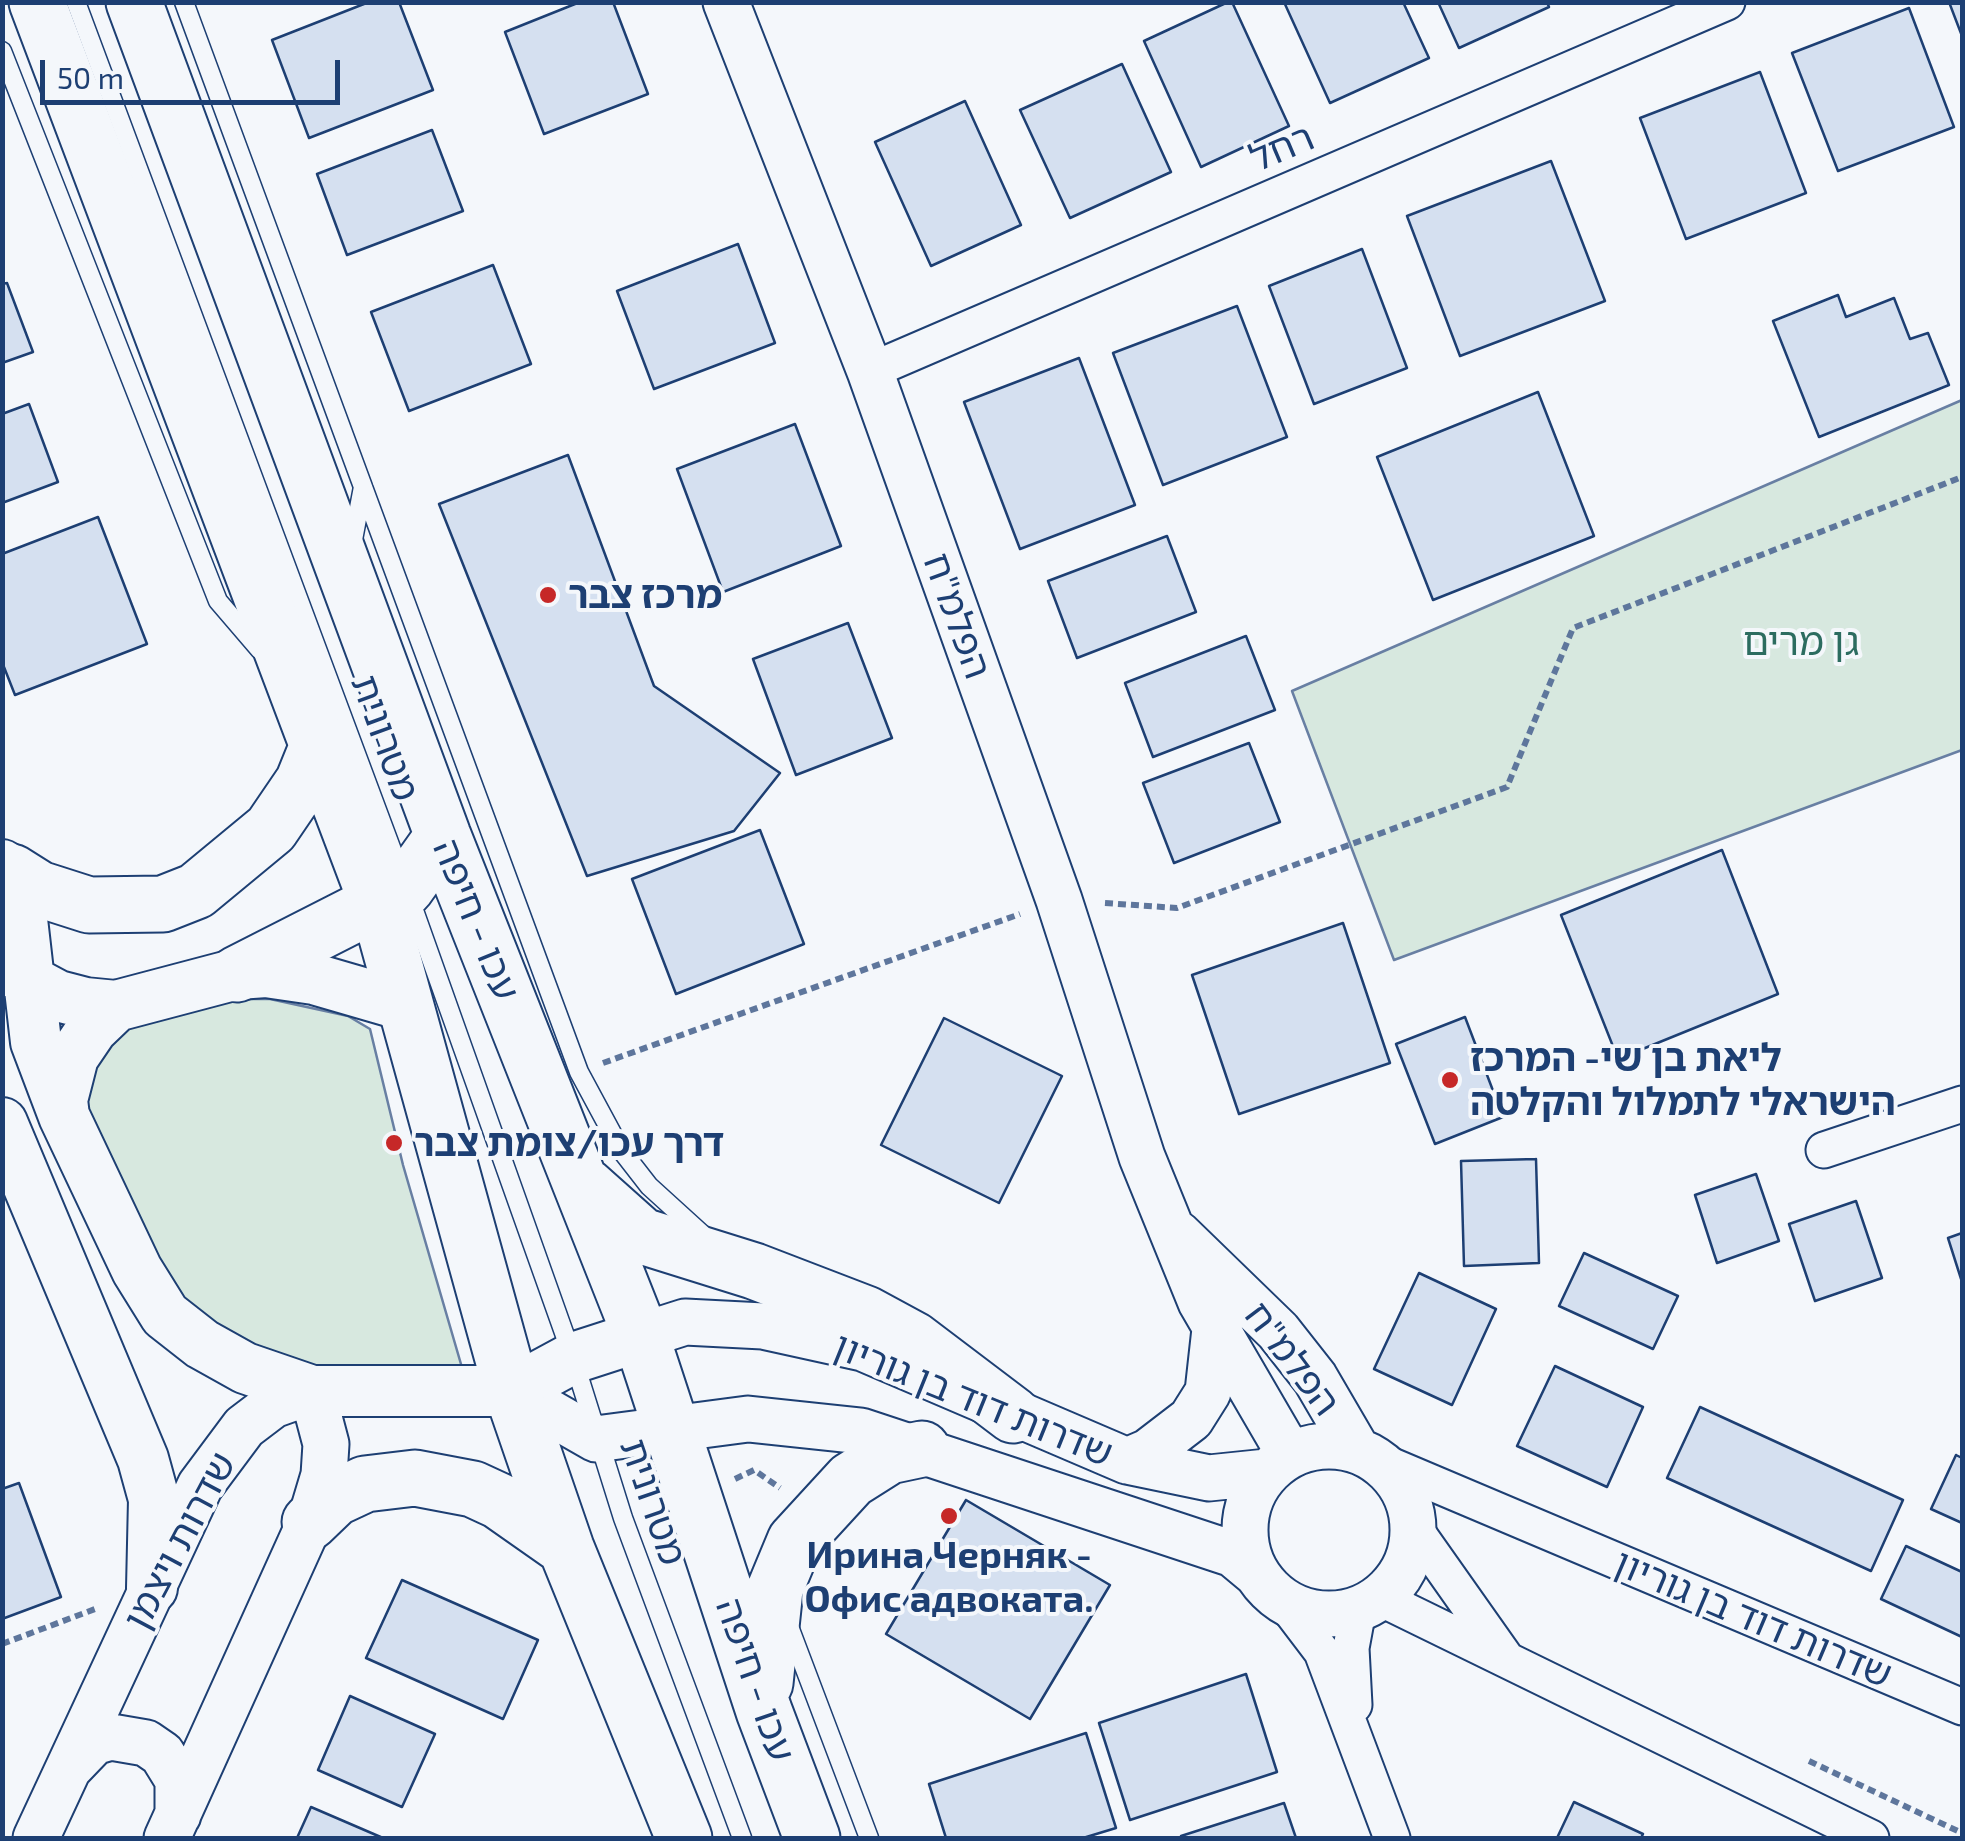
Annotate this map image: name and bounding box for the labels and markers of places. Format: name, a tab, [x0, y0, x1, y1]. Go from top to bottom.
place label: מרכז צבר	[568, 572, 722, 618]
marker: מרכז צבר	[537, 584, 559, 606]
place label: ליאת בן שי- המרכז הישראלי לתמלול והקלטה	[1470, 1035, 1896, 1124]
marker: ליאת בן שי- המרכז הישראלי לתמלול והקלטה	[1439, 1069, 1461, 1091]
place label: דרך עכו/צומת צבר	[414, 1120, 724, 1166]
marker: דרך עכו/צומת צבר	[383, 1132, 405, 1154]
marker: Ирина Черняк - Офис адвоката.	[938, 1505, 960, 1527]
place label: Ирина Черняк - Офис адвоката.	[804, 1532, 1094, 1622]

